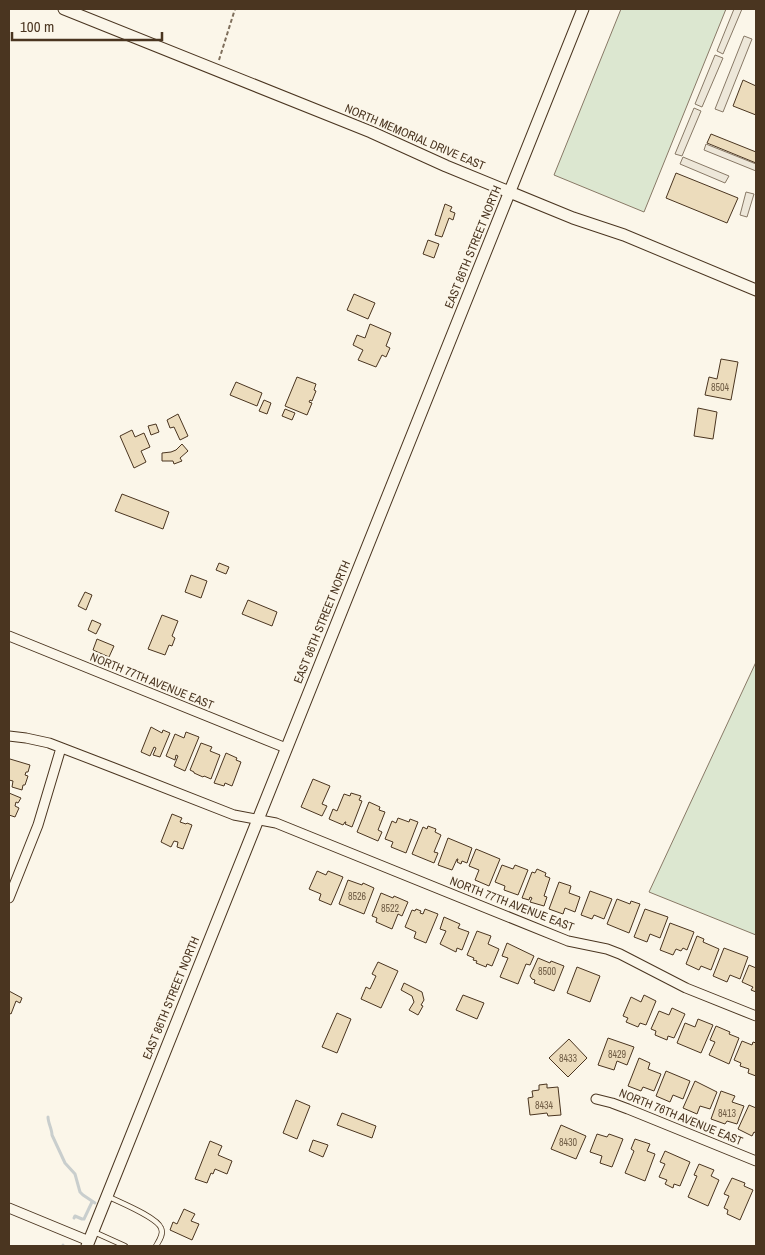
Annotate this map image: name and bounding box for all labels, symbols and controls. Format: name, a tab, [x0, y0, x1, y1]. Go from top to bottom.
scale bar	[12, 10, 162, 42]
text: 100 m	[20, 16, 54, 37]
street label: NORTH MEMORIAL DRIVE EAST	[342, 100, 488, 174]
street label: EAST 86TH STREET NORTH	[441, 183, 505, 311]
house number: 8504	[711, 381, 730, 394]
street label: EAST 86TH STREET NORTH	[290, 558, 354, 686]
street label: NORTH 77TH AVENUE EAST	[88, 649, 216, 713]
street label: NORTH 77TH AVENUE EAST	[448, 873, 576, 935]
house number: 8526	[348, 890, 367, 903]
house number: 8522	[381, 902, 400, 915]
street label: EAST 86TH STREET NORTH	[139, 934, 203, 1062]
house number: 8500	[538, 965, 557, 978]
house number: 8429	[608, 1048, 627, 1061]
house number: 8433	[559, 1052, 578, 1065]
street label: NORTH 76TH AVENUE EAST	[617, 1085, 745, 1149]
house number: 8434	[535, 1099, 554, 1112]
house number: 8413	[718, 1107, 737, 1120]
house number: 8430	[559, 1136, 578, 1149]

